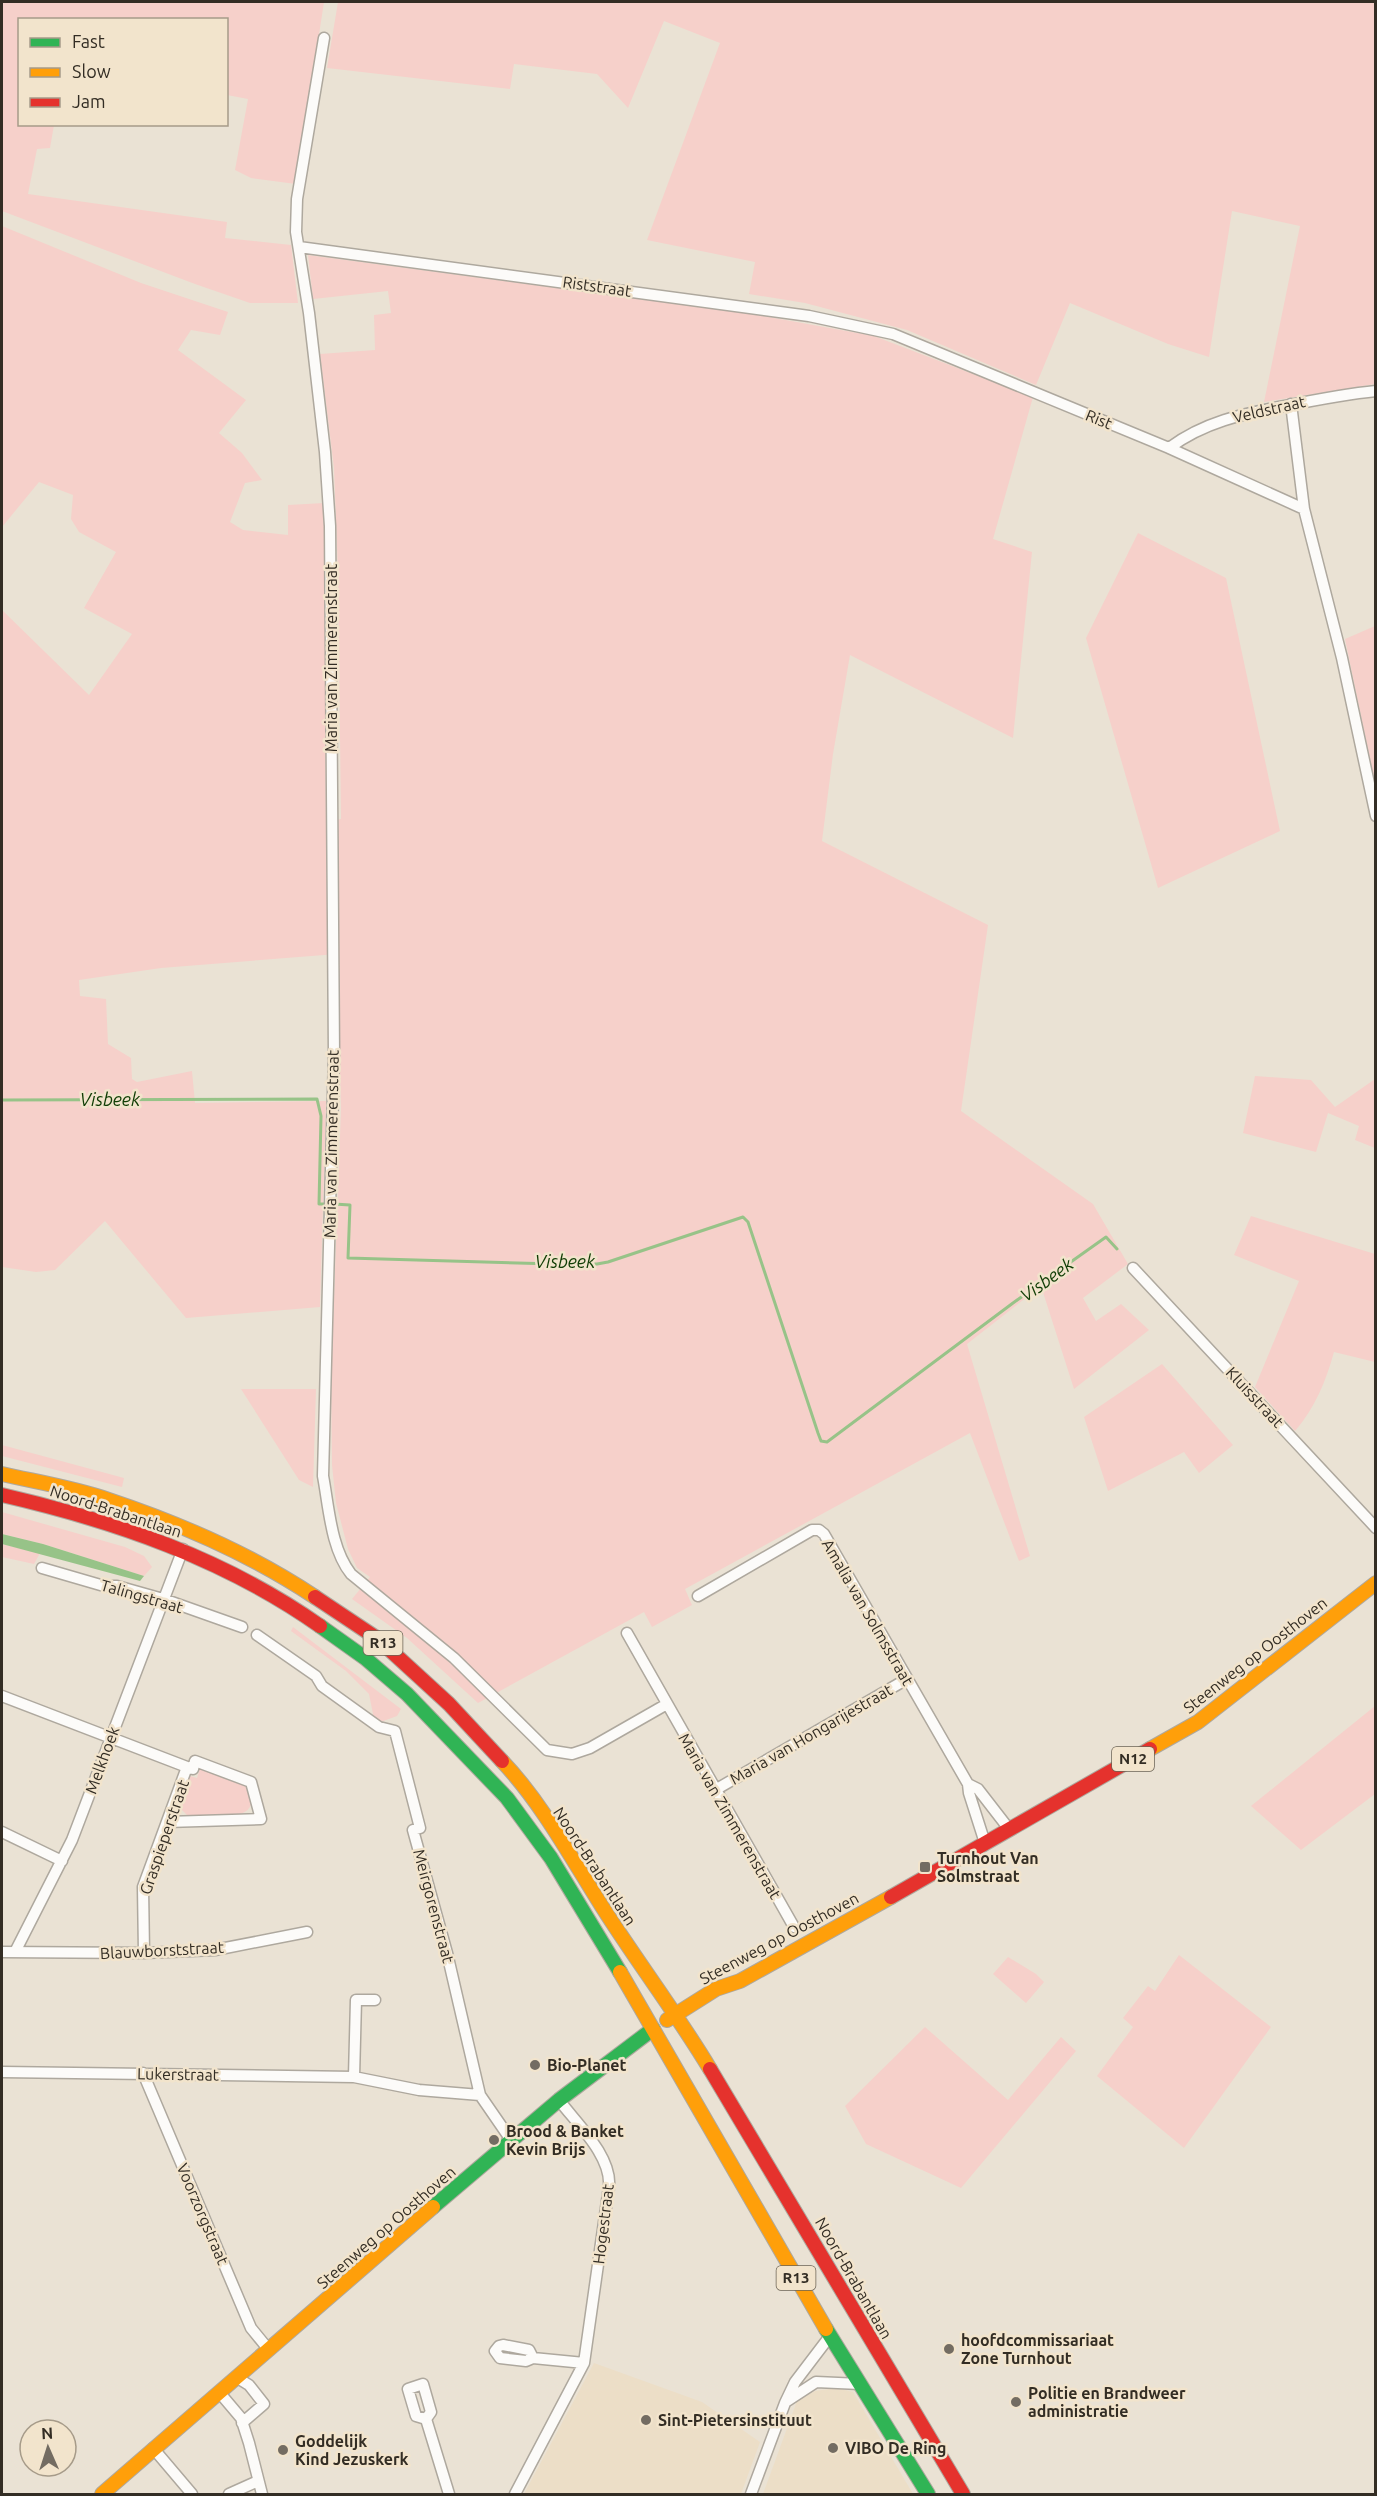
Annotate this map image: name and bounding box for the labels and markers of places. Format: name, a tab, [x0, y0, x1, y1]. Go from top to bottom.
place label: Turnhout Van Solmstraat	[937, 1849, 1039, 1885]
marker: Turnhout Van Solmstraat	[918, 1860, 932, 1874]
place label: Bio-Planet	[547, 2056, 626, 2074]
marker: Bio-Planet	[528, 2058, 542, 2072]
place label: Brood & Banket Kevin Brijs	[506, 2122, 624, 2158]
marker: Brood & Banket Kevin Brijs	[487, 2133, 501, 2147]
place label: hoofdcommissariaat Zone Turnhout	[961, 2331, 1114, 2367]
marker: hoofdcommissariaat Zone Turnhout	[942, 2342, 956, 2356]
place label: Politie en Brandweer administratie	[1028, 2384, 1186, 2420]
marker: Politie en Brandweer administratie	[1009, 2395, 1023, 2409]
place label: Sint-Pietersinstituut	[658, 2411, 812, 2429]
marker: Sint-Pietersinstituut	[639, 2413, 653, 2427]
place label: Goddelijk Kind Jezuskerk	[295, 2432, 409, 2468]
place label: VIBO De Ring	[845, 2439, 946, 2457]
marker: VIBO De Ring	[826, 2441, 840, 2455]
marker: Goddelijk Kind Jezuskerk	[276, 2443, 290, 2457]

